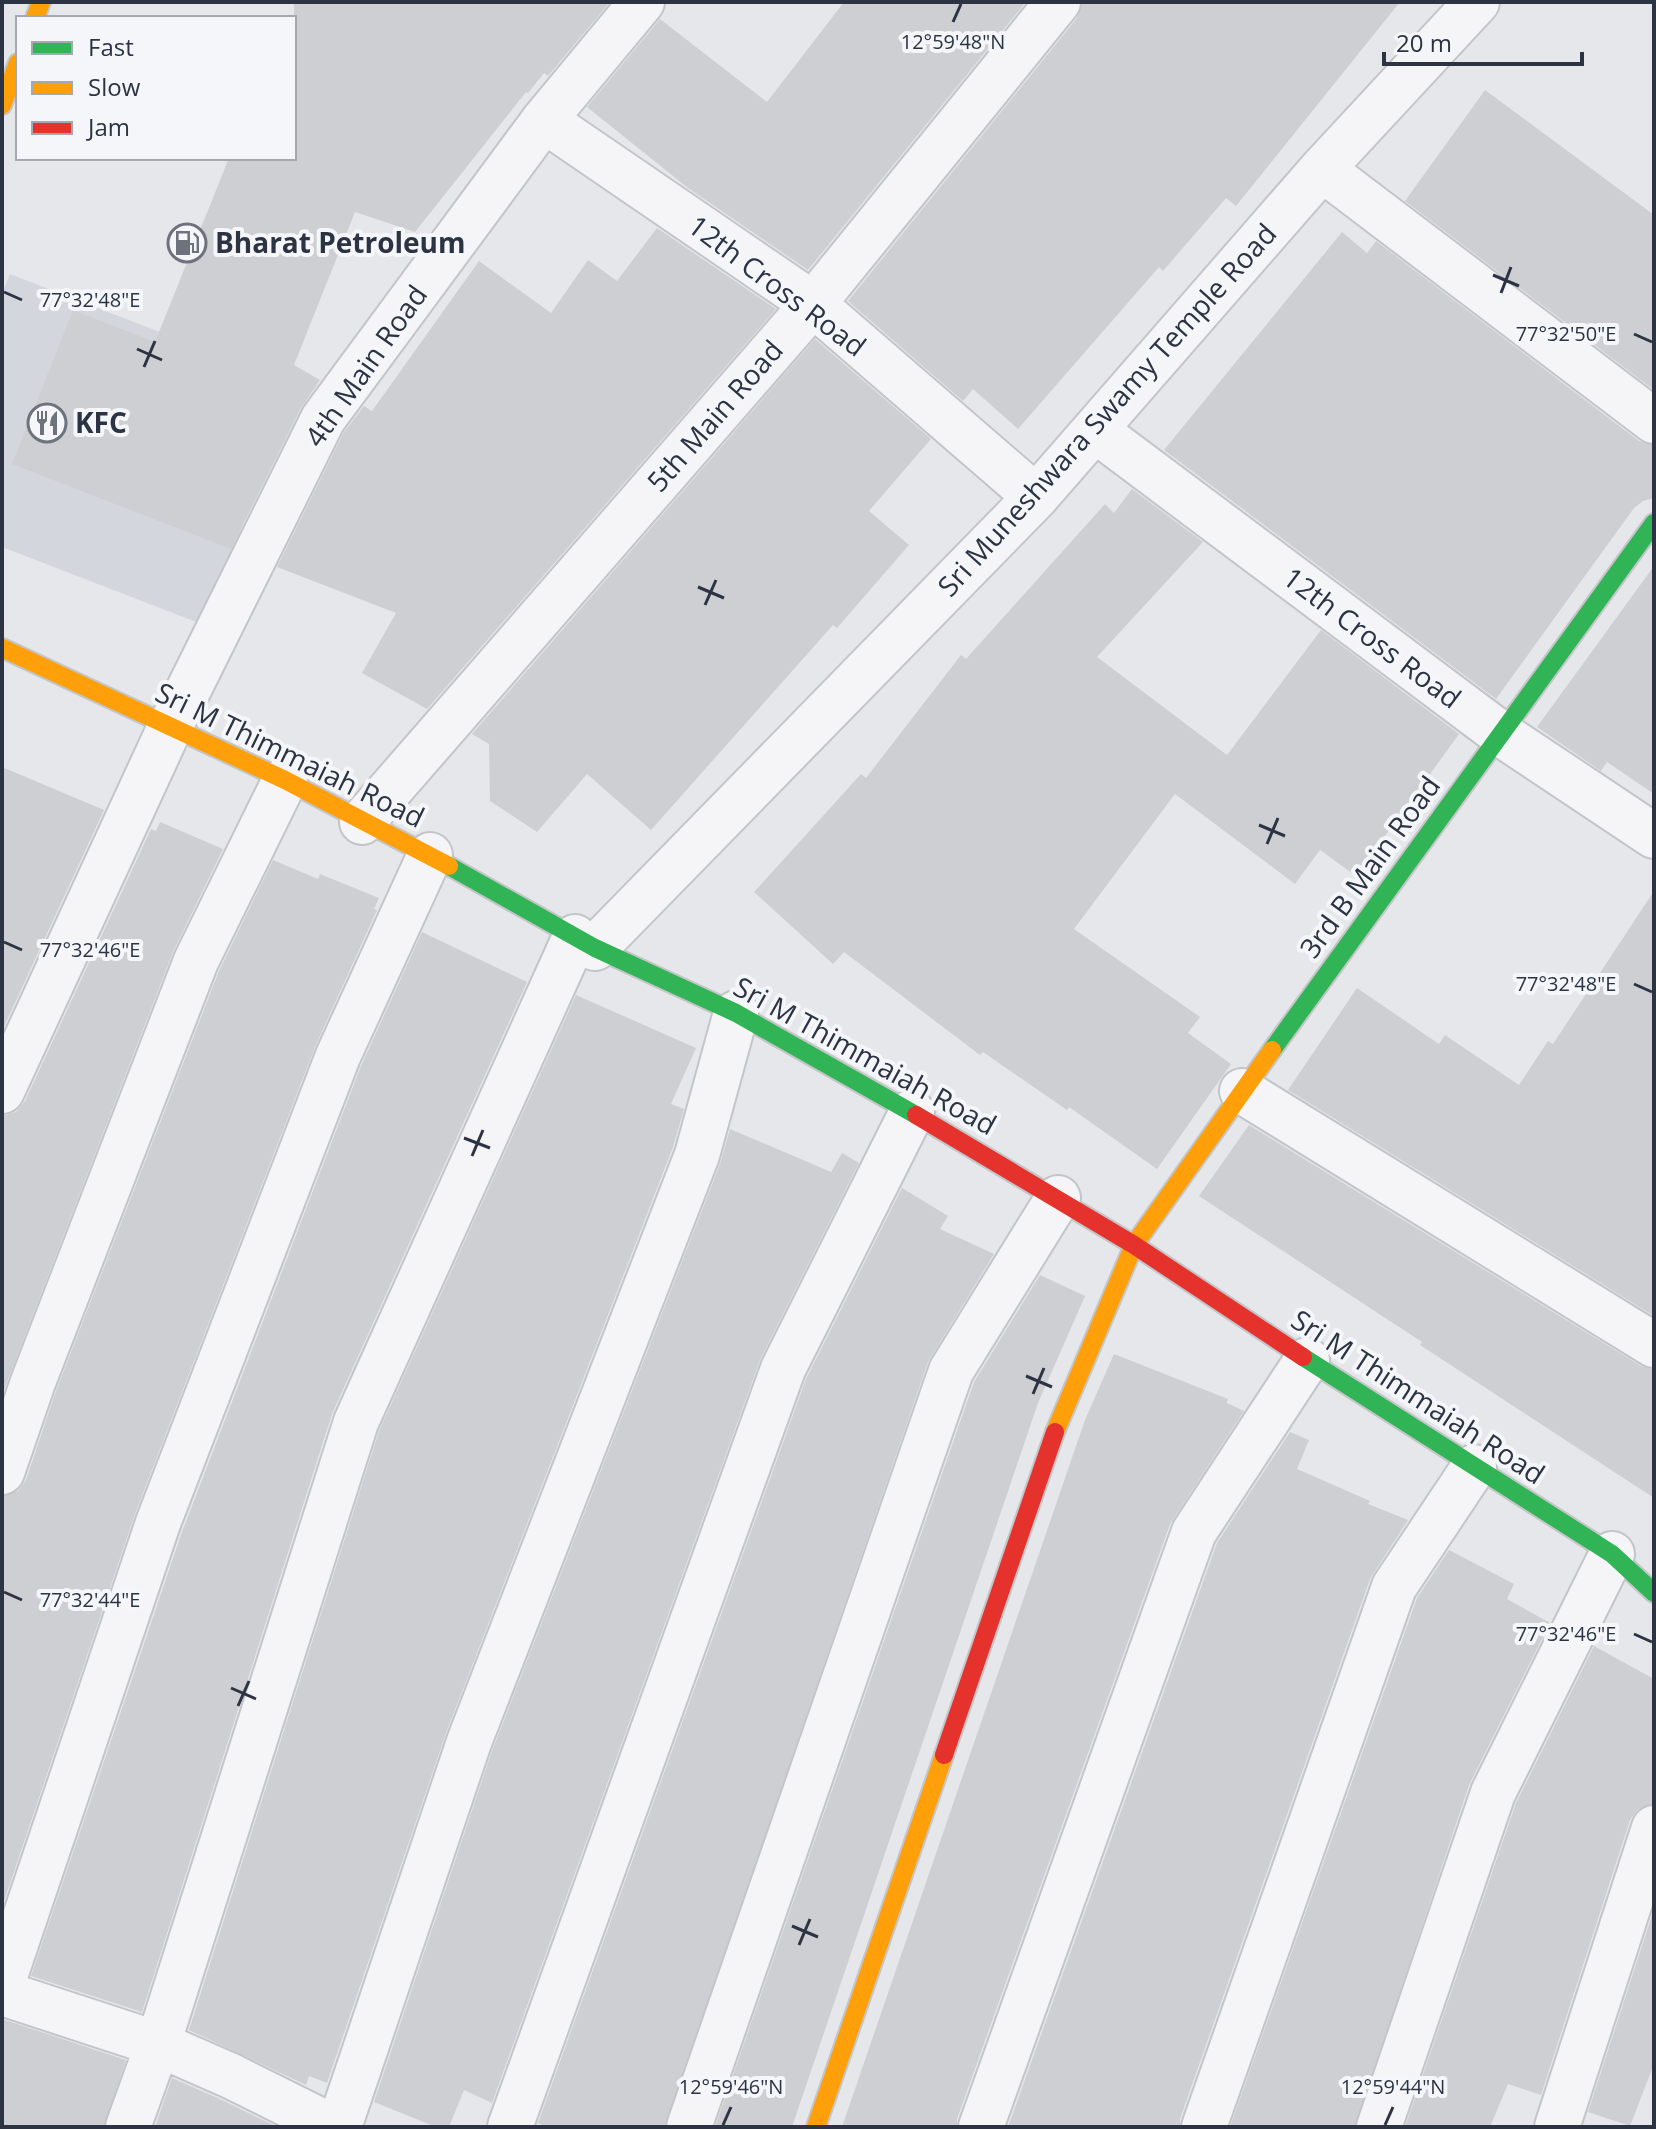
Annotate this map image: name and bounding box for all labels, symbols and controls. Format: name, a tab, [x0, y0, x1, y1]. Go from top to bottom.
legend	[16, 16, 296, 160]
scale bar	[1384, 16, 1582, 66]
text: 20 m	[1396, 26, 1452, 59]
text: 12°59'48"N	[901, 28, 1005, 55]
text: Fast	[88, 30, 134, 63]
text: Slow	[88, 70, 141, 103]
text: Jam	[86, 110, 130, 143]
street label: 12th Cross Road	[681, 206, 874, 365]
street label: Sri Muneshwara Swamy Temple Road	[928, 215, 1284, 604]
fuel station icon: Bharat Petroleum	[166, 222, 208, 264]
place label: Bharat Petroleum	[215, 223, 466, 261]
street label: 4th Main Road	[295, 277, 435, 454]
text: 77°32'48"E	[40, 286, 140, 313]
text: 77°32'50"E	[1516, 320, 1616, 347]
street label: 5th Main Road	[638, 331, 791, 499]
restaurant icon: KFC	[26, 402, 68, 444]
place label: KFC	[75, 403, 127, 441]
street label: 12th Cross Road	[1276, 558, 1469, 717]
street label: Sri M Thimmaiah Road	[150, 672, 431, 836]
street label: 3rd B Main Road	[1290, 768, 1448, 965]
text: 77°32'46"E	[40, 936, 140, 963]
street label: Sri M Thimmaiah Road	[727, 967, 1004, 1143]
text: 77°32'48"E	[1516, 970, 1616, 997]
street label: Sri M Thimmaiah Road	[1285, 1300, 1552, 1492]
text: 77°32'44"E	[40, 1586, 140, 1613]
text: 77°32'46"E	[1516, 1620, 1616, 1647]
text: 12°59'46"N	[679, 2073, 783, 2100]
text: 12°59'44"N	[1341, 2073, 1445, 2100]

